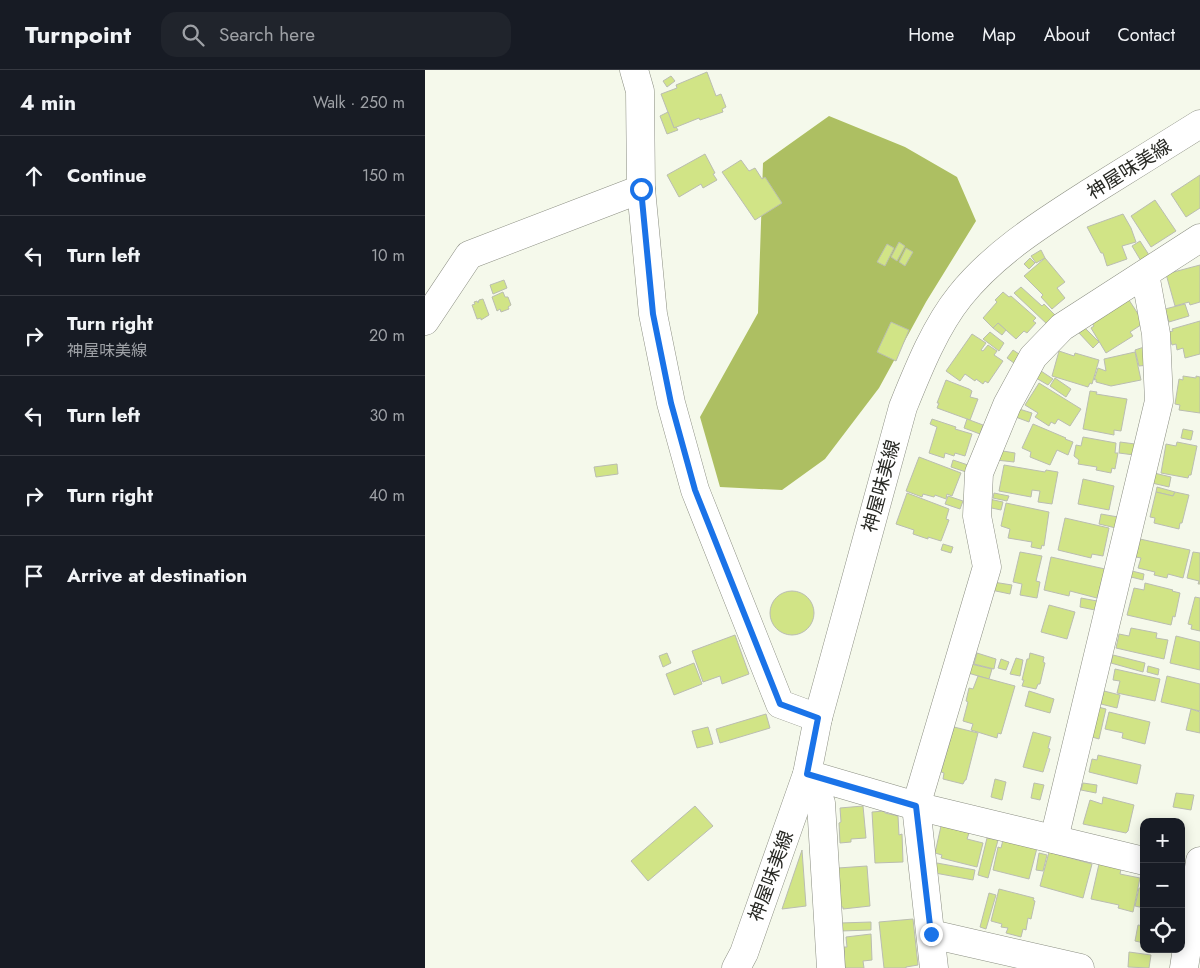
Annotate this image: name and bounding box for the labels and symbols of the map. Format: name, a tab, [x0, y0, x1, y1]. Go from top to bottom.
street label: 神屋味美線	[1082, 132, 1176, 206]
route start	[630, 178, 653, 201]
street label: 神屋味美線	[856, 437, 906, 535]
street label: 神屋味美線	[742, 827, 800, 925]
route end	[920, 923, 943, 946]

